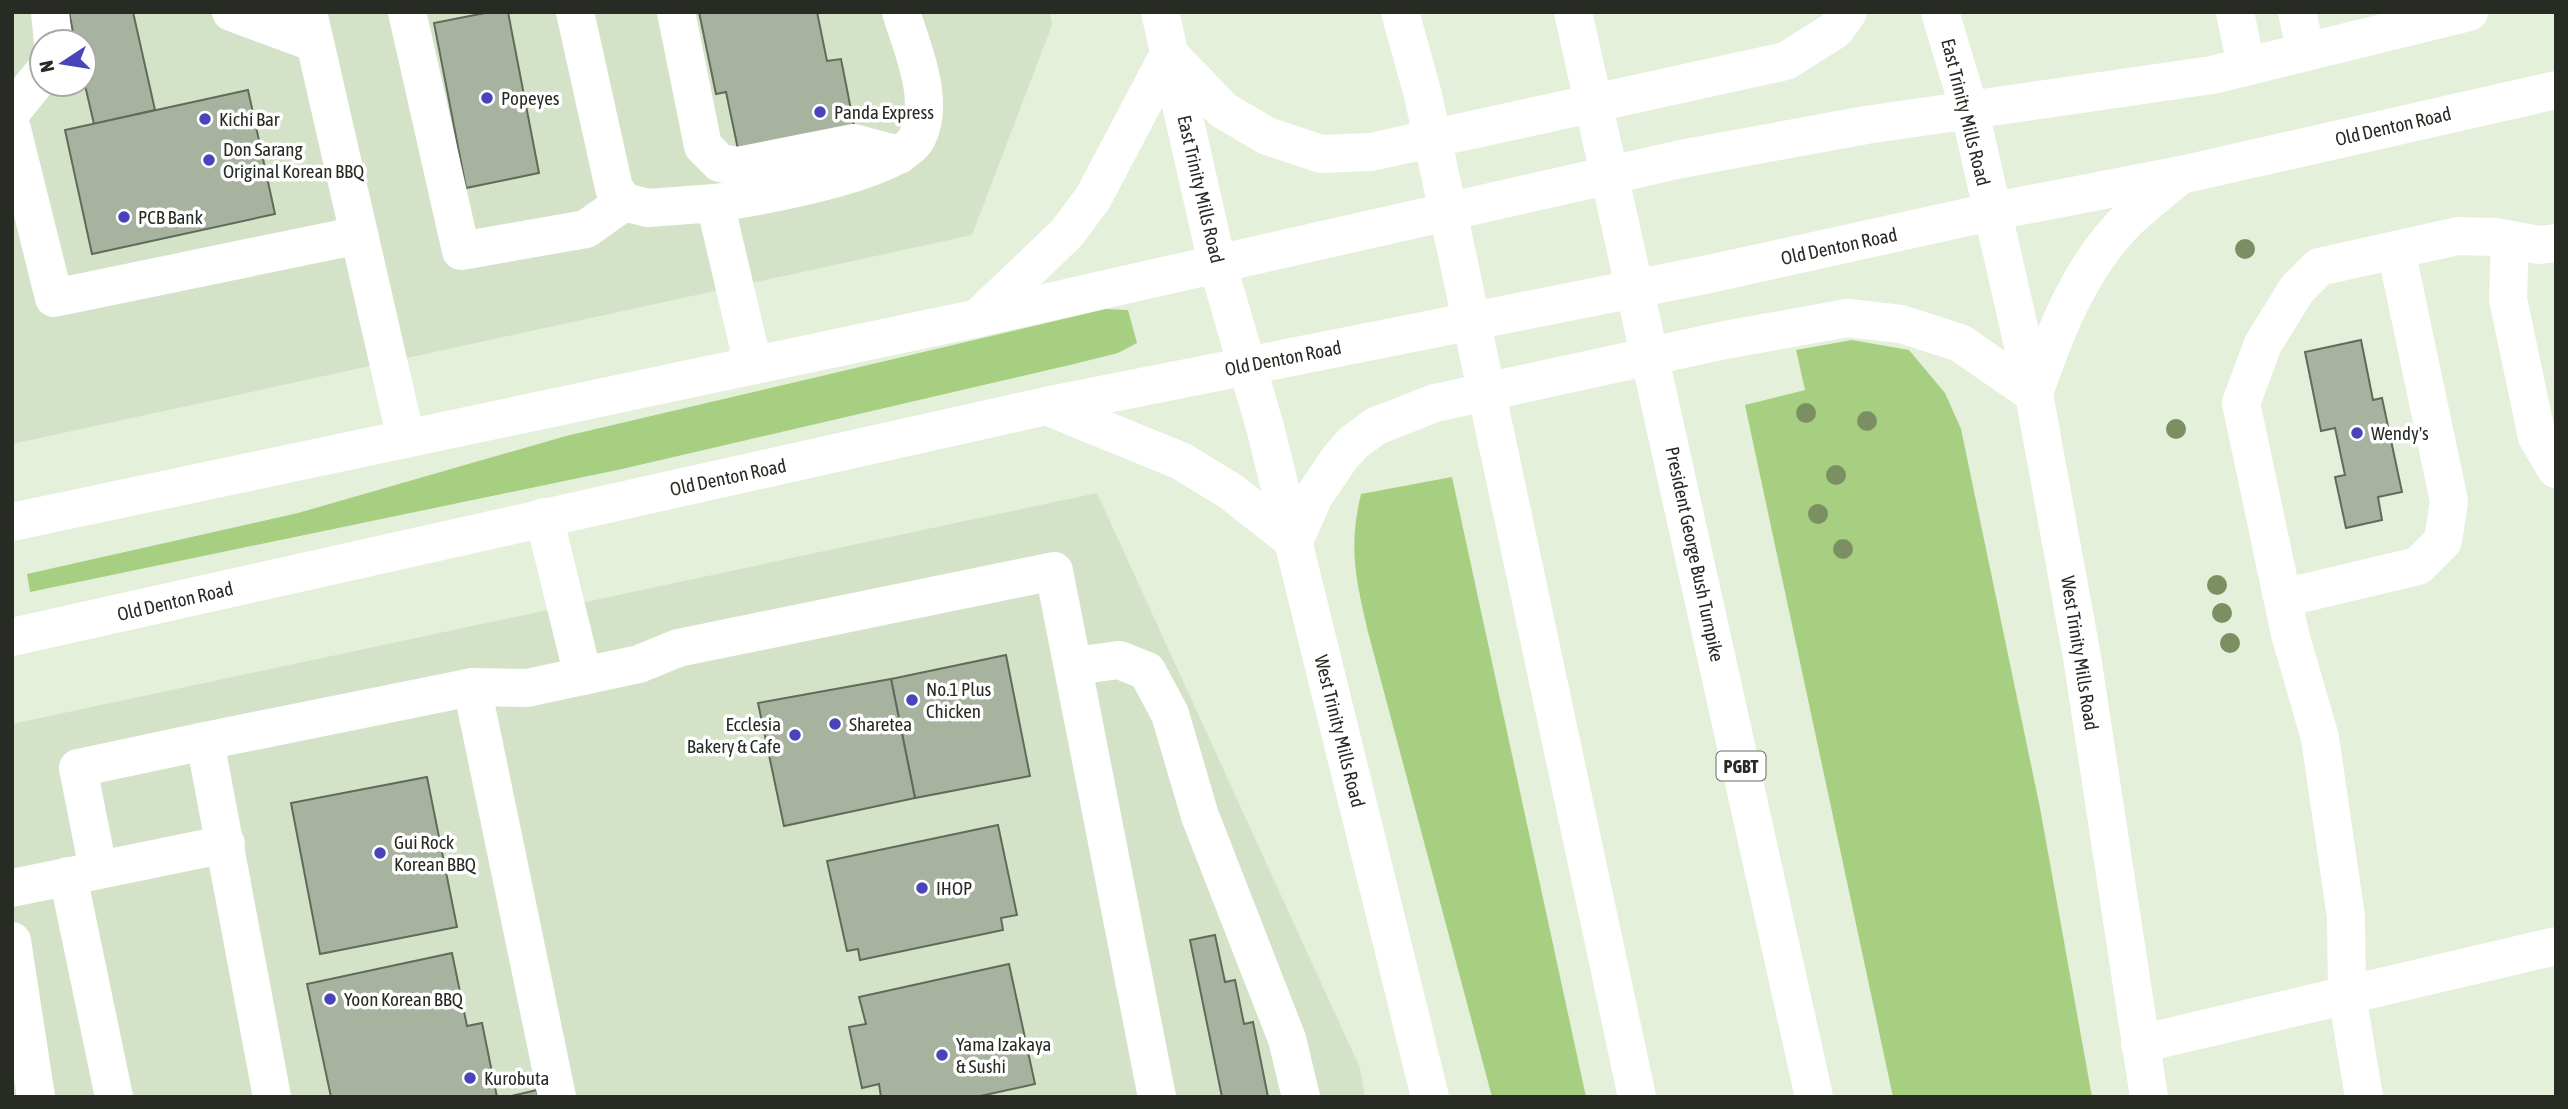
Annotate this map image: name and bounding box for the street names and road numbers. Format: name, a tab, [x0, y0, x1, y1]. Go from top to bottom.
street label: East Trinity Mills Road	[1937, 36, 1995, 188]
street label: Old Denton Road	[2333, 102, 2453, 150]
street label: East Trinity Mills Road	[1173, 113, 1229, 265]
street label: Old Denton Road	[1779, 223, 1899, 269]
street label: Old Denton Road	[1223, 336, 1343, 380]
street label: President George Bush Turnpike	[1661, 444, 1729, 664]
street label: Old Denton Road	[668, 454, 788, 500]
street label: West Trinity Mills Road	[2057, 574, 2103, 732]
street label: Old Denton Road	[115, 577, 235, 625]
street label: West Trinity Mills Road	[1310, 653, 1370, 809]
road number: PGBT	[1716, 752, 1766, 780]

